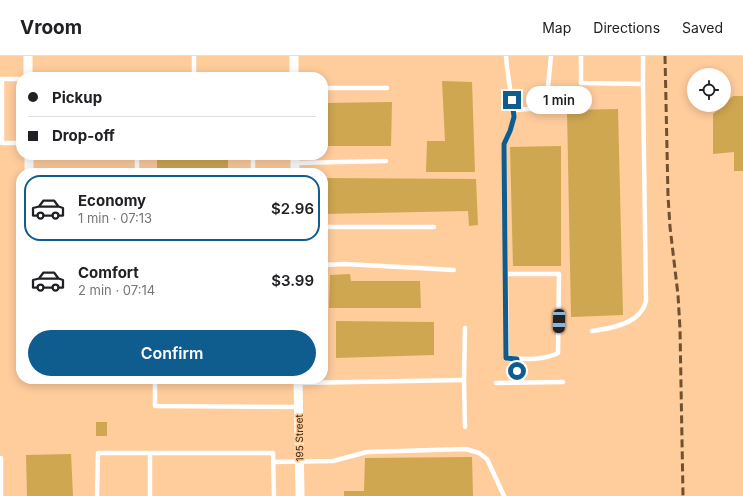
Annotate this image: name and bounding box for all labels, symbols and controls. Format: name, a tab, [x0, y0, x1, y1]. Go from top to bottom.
text: Vroom	[20, 16, 82, 39]
text: Map	[542, 19, 571, 36]
text: Directions	[593, 19, 660, 36]
text: Saved	[682, 19, 723, 36]
map controls	[687, 68, 731, 112]
button: locate	[687, 68, 731, 112]
callout: 1 min	[526, 86, 592, 114]
text: Pickup	[52, 88, 102, 107]
route end	[503, 91, 521, 109]
text: 1 min	[543, 92, 575, 108]
text: Drop-off	[52, 126, 115, 145]
icon: car	[30, 190, 66, 226]
text: Economy	[78, 191, 146, 210]
text: $2.96	[271, 199, 314, 218]
text: 1 min · 07:13	[78, 210, 152, 226]
icon: car	[30, 262, 66, 298]
text: Comfort	[78, 263, 139, 282]
text: $3.99	[271, 271, 314, 290]
text: 2 min · 07:14	[78, 282, 155, 298]
car	[553, 309, 565, 333]
button: Confirm	[28, 330, 316, 376]
route start	[508, 362, 526, 380]
street label: 195 Street	[293, 413, 305, 462]

